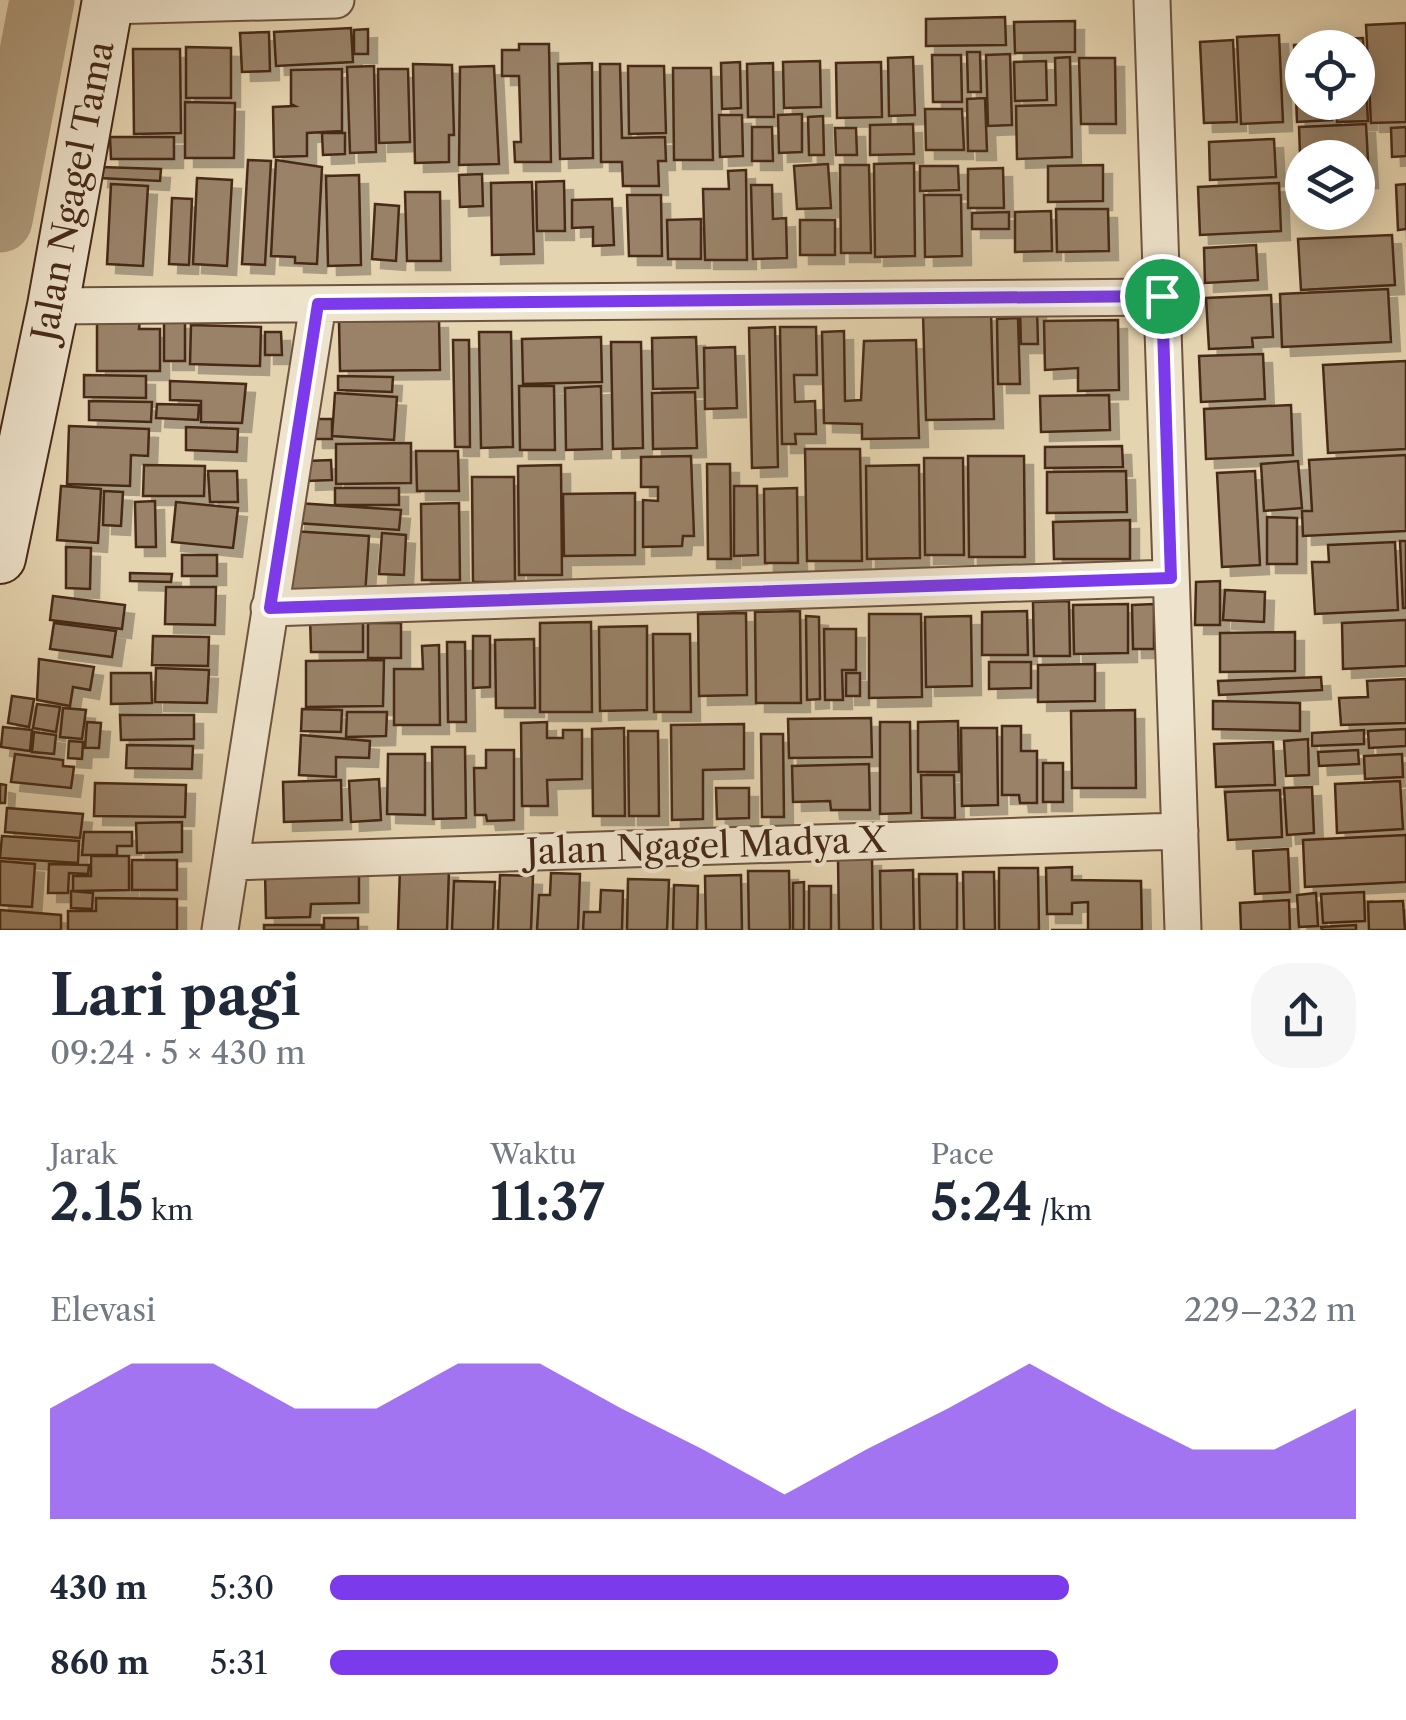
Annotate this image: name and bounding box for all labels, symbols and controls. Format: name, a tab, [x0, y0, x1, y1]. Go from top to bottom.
map controls	[1285, 30, 1375, 230]
button: locate	[1285, 30, 1375, 120]
street label: Jalan Ngagel Tama	[21, 37, 123, 349]
button: layers	[1285, 140, 1375, 230]
pin	[1120, 254, 1205, 339]
icon: arrive	[1135, 269, 1190, 324]
street label: Jalan Ngagel Madya X	[520, 818, 887, 873]
text: Lari pagi	[50, 962, 300, 1029]
button: share	[1251, 963, 1356, 1068]
text: 09:24 · 5 × 430 m	[50, 1033, 306, 1072]
text: Jarak	[50, 1137, 117, 1171]
text: Waktu	[490, 1137, 576, 1171]
text: Pace	[931, 1137, 994, 1171]
text: 2.15	[50, 1171, 143, 1233]
text: 11:37	[490, 1171, 605, 1233]
text: 5:24	[931, 1171, 1032, 1233]
text: km	[143, 1193, 193, 1227]
text: /km	[1032, 1193, 1092, 1227]
text: Elevasi	[50, 1290, 156, 1329]
text: 229–232 m	[1184, 1290, 1356, 1329]
text: 430 m	[50, 1568, 147, 1607]
text: 5:30	[210, 1568, 274, 1607]
text: 860 m	[50, 1643, 149, 1682]
text: 5:31	[210, 1643, 267, 1682]

